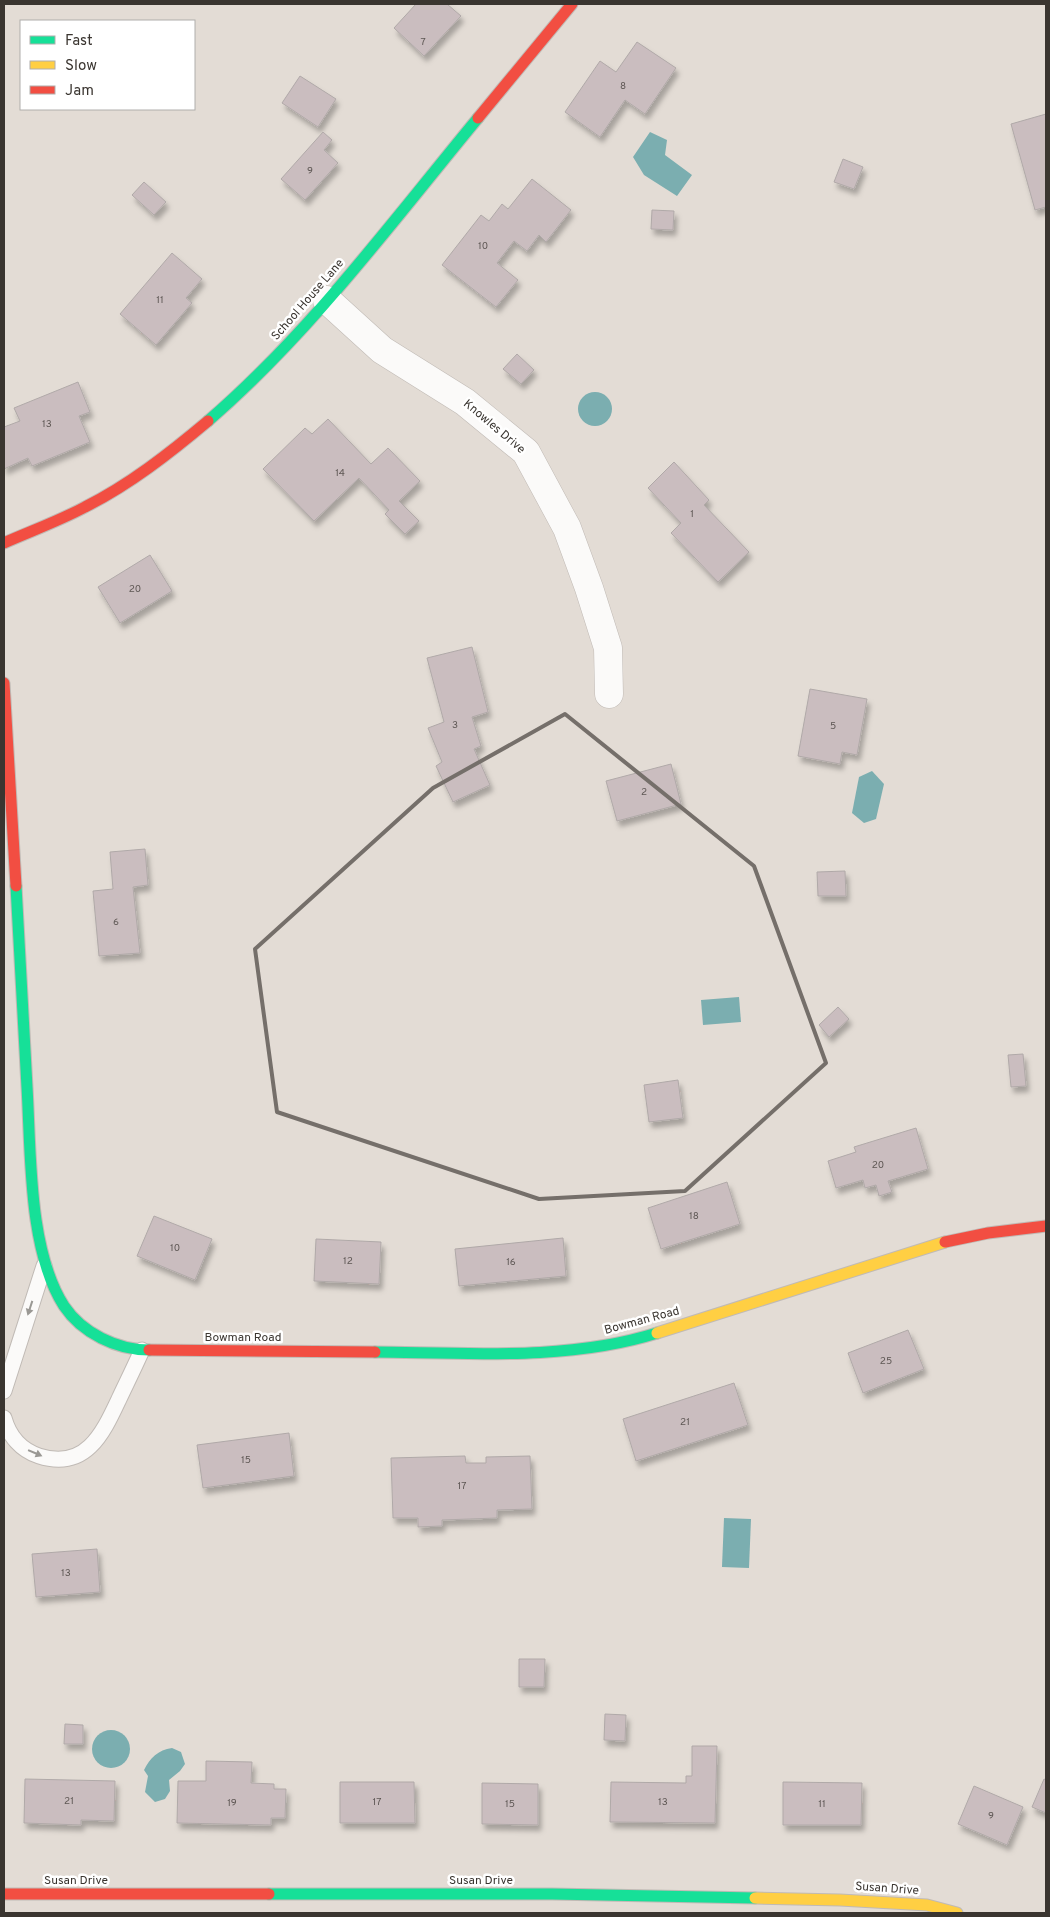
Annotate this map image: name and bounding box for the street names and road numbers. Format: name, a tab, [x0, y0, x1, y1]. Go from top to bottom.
street label: School House Lane	[268, 256, 348, 344]
street label: Knowles Drive	[460, 396, 528, 458]
street label: Bowman Road	[603, 1303, 681, 1339]
street label: Bowman Road	[204, 1330, 282, 1346]
street label: Susan Drive	[44, 1873, 108, 1889]
street label: Susan Drive	[449, 1873, 513, 1889]
street label: Susan Drive	[855, 1879, 919, 1899]

